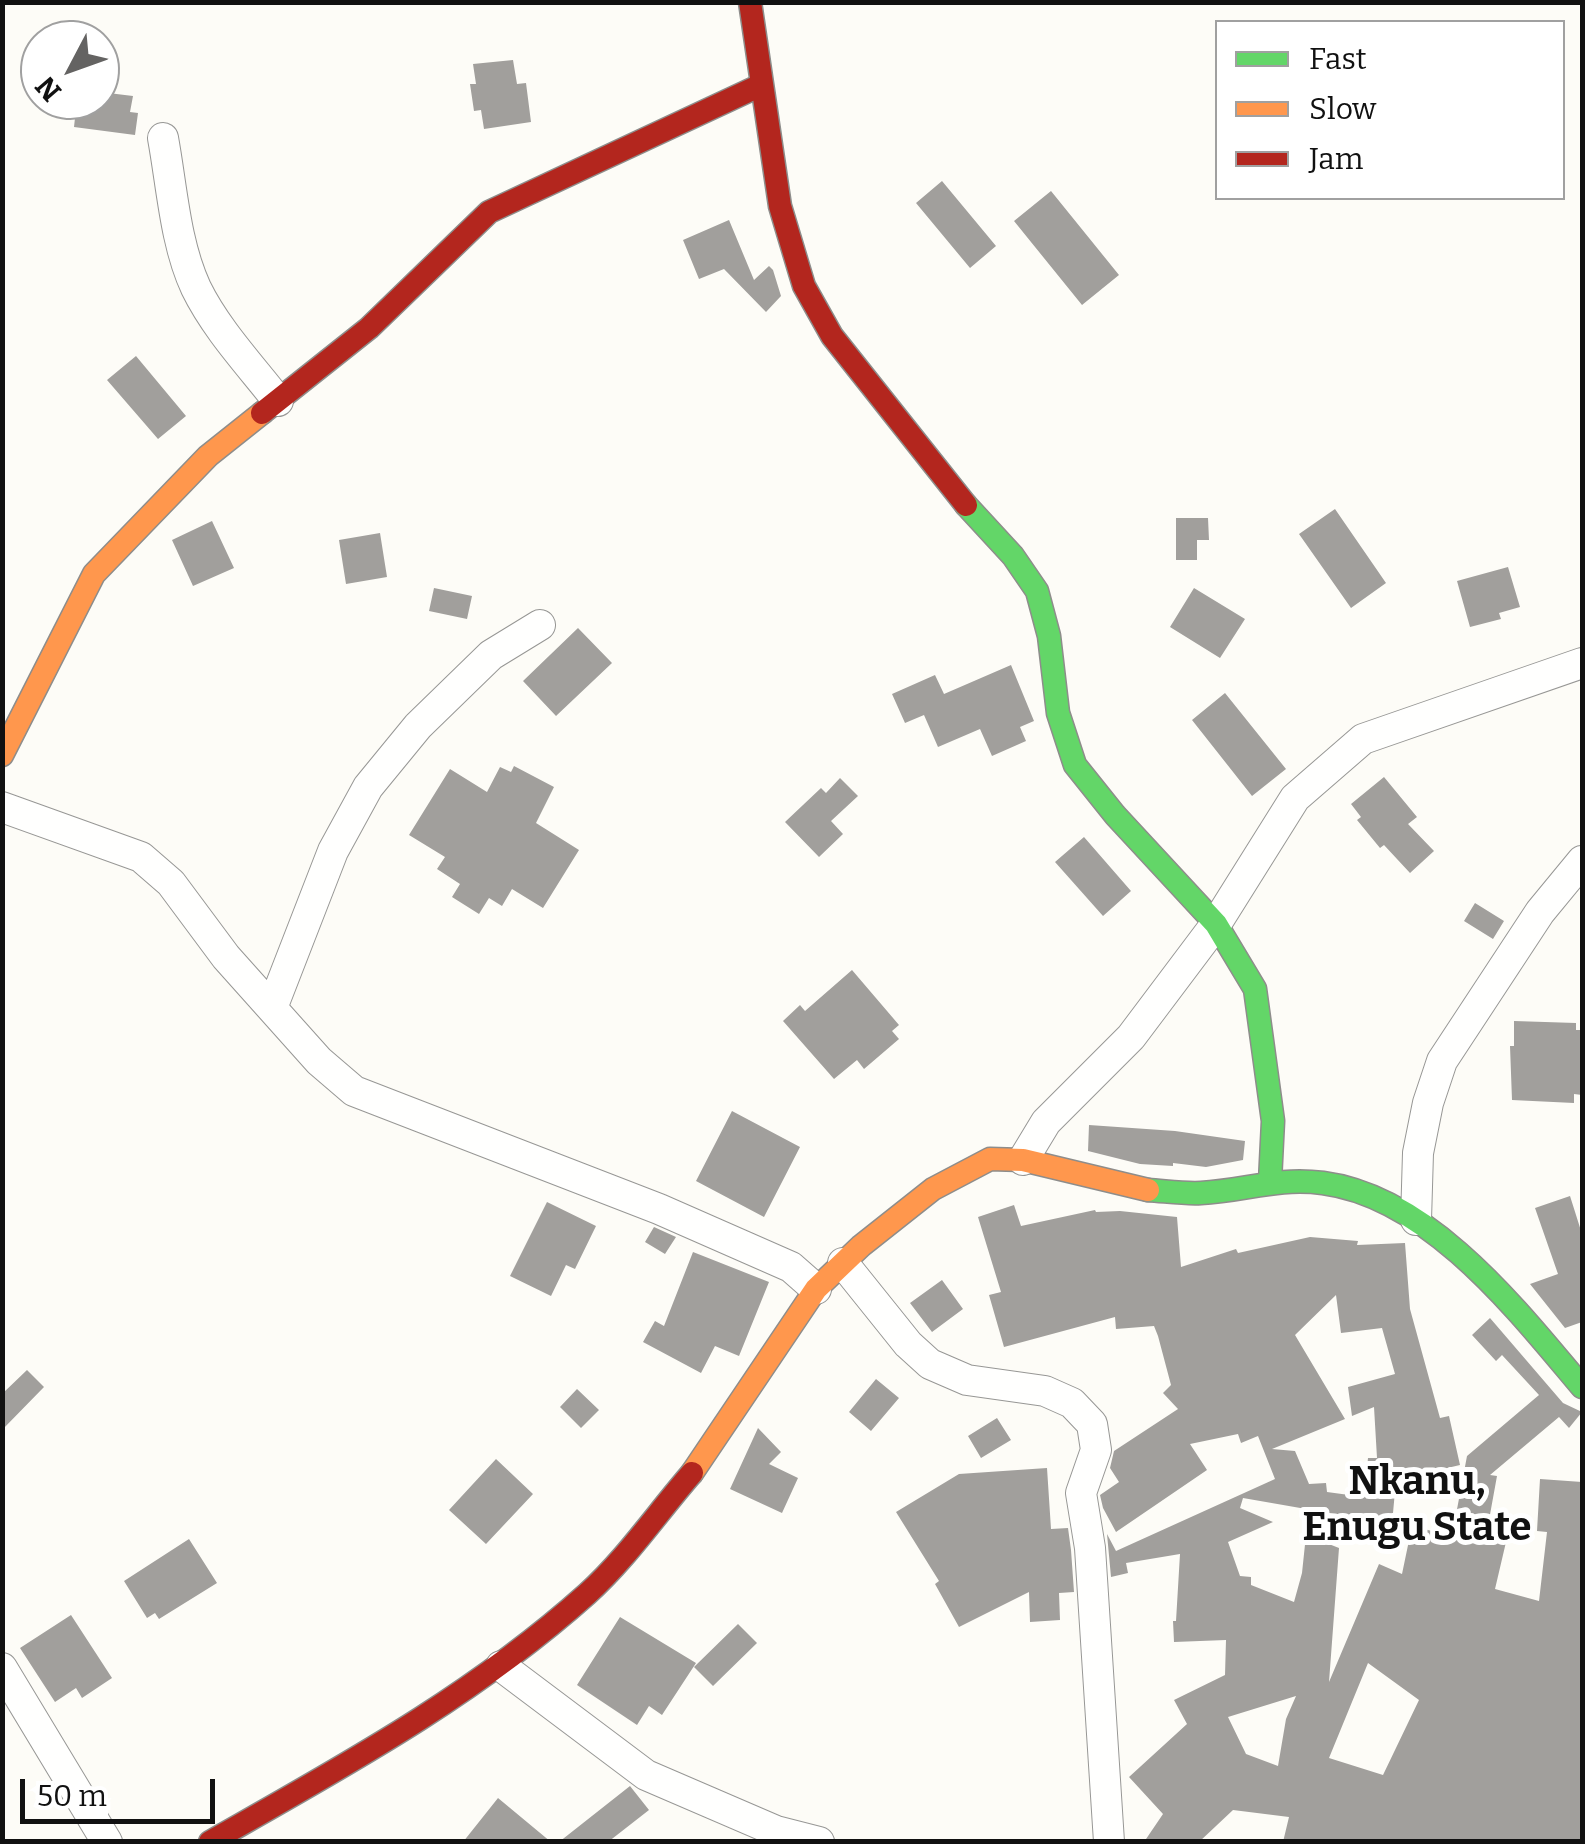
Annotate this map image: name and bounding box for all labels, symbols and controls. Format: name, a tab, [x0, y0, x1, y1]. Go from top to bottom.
north arrow	[20, 20, 120, 120]
legend	[1215, 20, 1565, 200]
text: Fast	[1309, 41, 1367, 77]
text: N	[29, 70, 68, 108]
text: Slow	[1309, 91, 1376, 127]
text: Jam	[1309, 141, 1363, 177]
district label: Nkanu, Enugu State	[1302, 1459, 1532, 1553]
scale bar	[25, 1759, 220, 1821]
text: 50 m	[37, 1778, 107, 1814]

